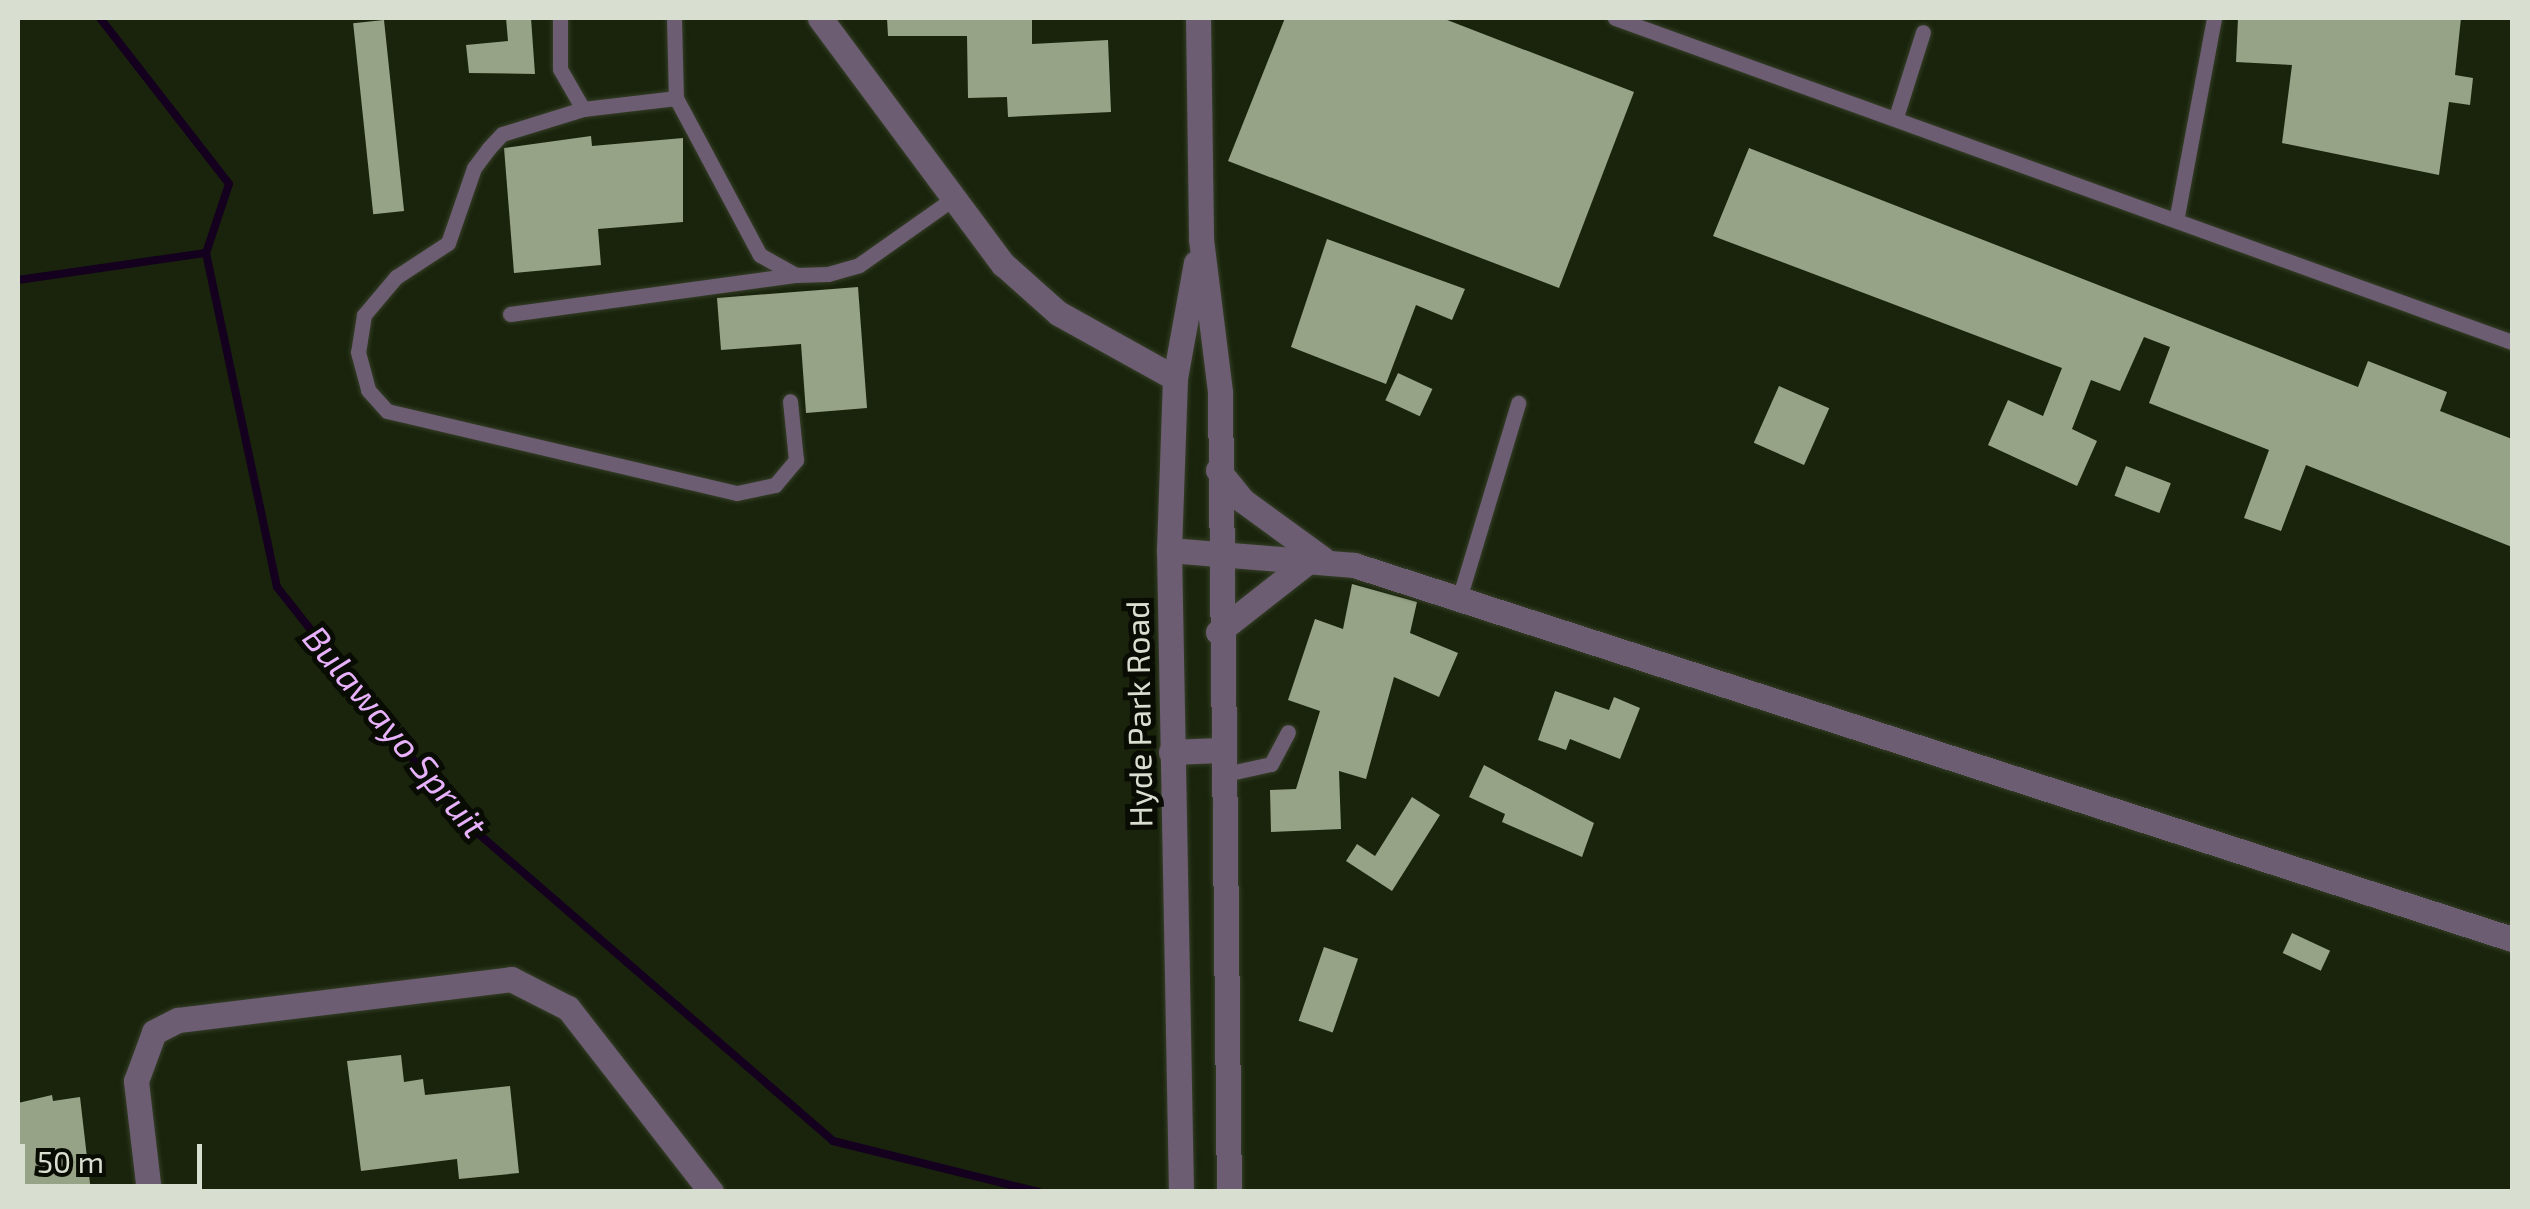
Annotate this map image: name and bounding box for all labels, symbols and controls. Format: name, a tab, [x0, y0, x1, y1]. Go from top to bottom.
street label: Hyde Park Road	[1117, 600, 1159, 828]
water label: Bulawayo Spruit	[295, 617, 497, 845]
scale bar	[25, 1124, 208, 1186]
text: 50 m	[37, 1143, 104, 1179]

